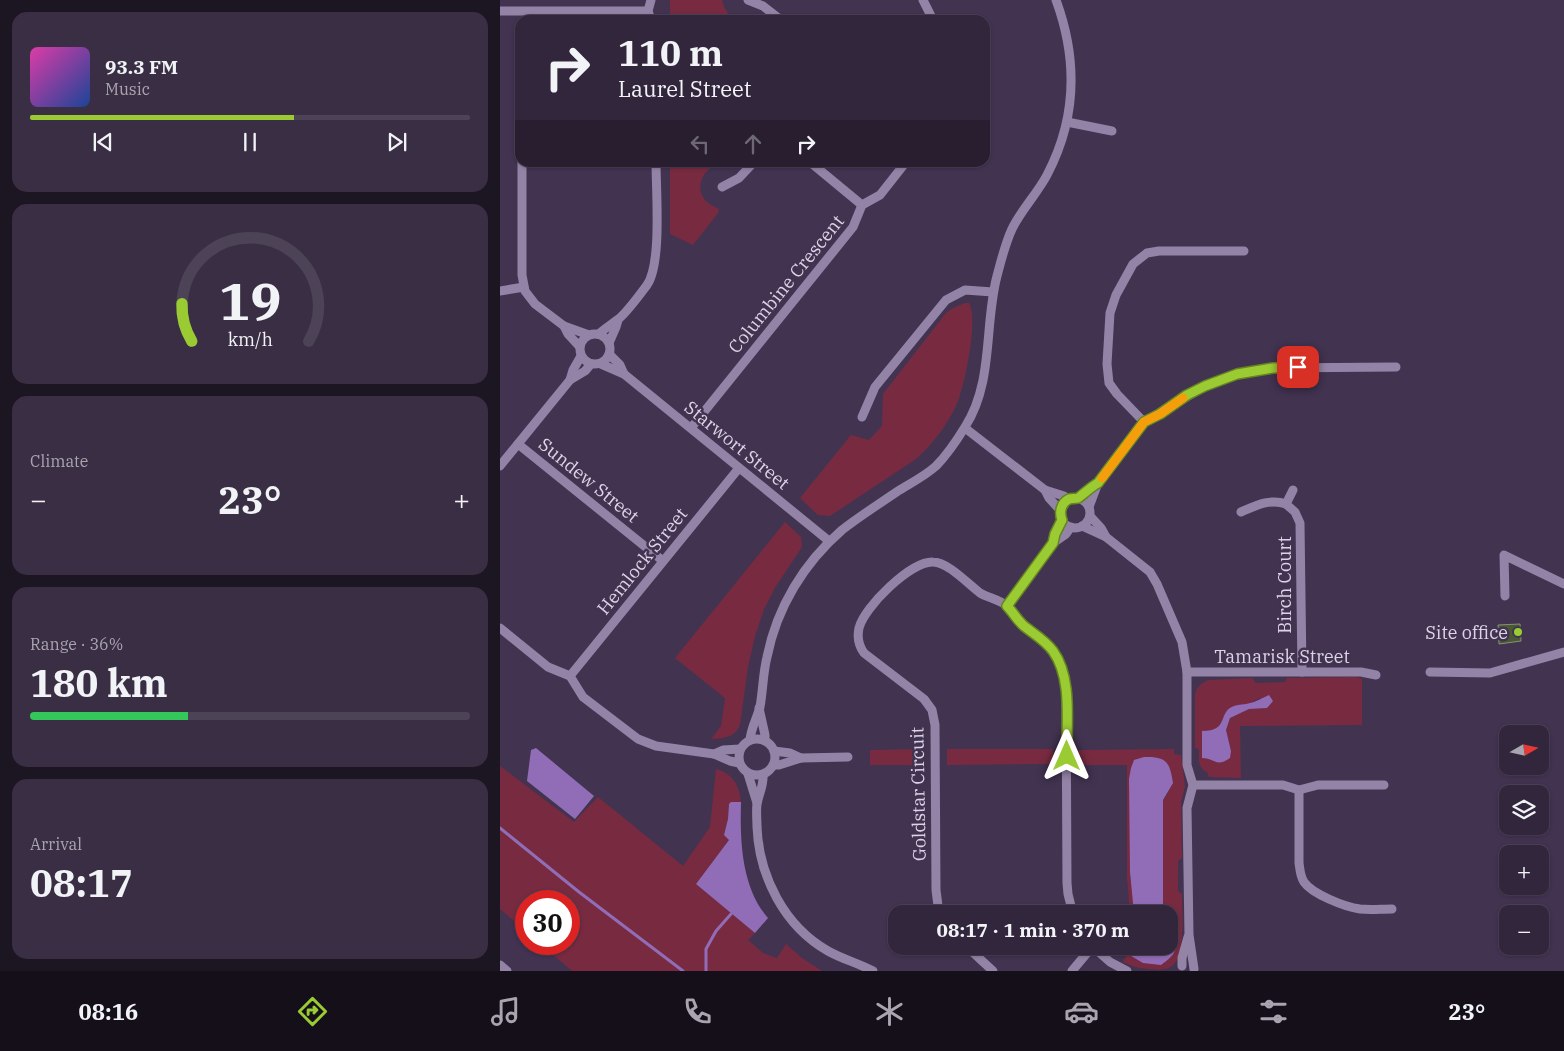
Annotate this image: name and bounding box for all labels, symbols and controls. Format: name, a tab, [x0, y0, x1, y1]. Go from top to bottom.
text: 110 m	[618, 30, 723, 76]
icon: right	[535, 35, 600, 100]
text: 93.3 FM	[105, 55, 178, 79]
text: Laurel Street	[618, 74, 752, 103]
text: Music	[105, 79, 150, 99]
icon: previous	[89, 128, 117, 156]
icon: pause	[236, 128, 264, 156]
icon: next	[383, 128, 411, 156]
icon: left	[686, 130, 714, 158]
icon: ahead	[739, 130, 767, 158]
icon: right	[792, 130, 820, 158]
street label: Columbine Crescent	[723, 210, 849, 358]
text: 19	[219, 267, 281, 334]
text: km/h	[227, 328, 273, 351]
pin	[1277, 346, 1319, 388]
icon: arrive	[1284, 353, 1312, 381]
street label: Starwort Street	[680, 396, 794, 494]
street label: Sundew Street	[534, 433, 644, 527]
text: Climate	[30, 451, 88, 471]
text: 23°	[218, 475, 282, 524]
text: −	[30, 481, 47, 518]
text: +	[453, 481, 470, 518]
street label: Hemlock Street	[592, 503, 692, 619]
street label: Birch Court	[1273, 536, 1296, 634]
place label: Site office	[1425, 621, 1508, 644]
marker: Site office	[1512, 626, 1524, 638]
text: Range · 36%	[30, 634, 123, 654]
street label: Tamarisk Street	[1214, 645, 1350, 668]
text: 180 km	[30, 658, 168, 707]
north arrow	[1499, 725, 1549, 775]
map controls	[1499, 725, 1549, 955]
street label: Goldstar Circuit	[905, 727, 931, 861]
position arrow	[1040, 729, 1092, 781]
button: layers	[1499, 785, 1549, 835]
text: Arrival	[30, 834, 82, 854]
button: +	[1499, 845, 1549, 895]
text: 08:17	[30, 858, 133, 907]
speed limit sign: 30	[515, 890, 580, 955]
button: −	[1499, 905, 1549, 955]
text: 08:17 · 1 min · 370 m	[937, 918, 1129, 942]
icon: directions	[295, 994, 330, 1029]
icon: music	[488, 994, 523, 1029]
icon: phone	[680, 994, 715, 1029]
icon: climate	[872, 994, 907, 1029]
icon: car	[1064, 994, 1099, 1029]
icon: filters	[1256, 994, 1291, 1029]
text: 08:16	[79, 997, 138, 1026]
text: 23°	[1449, 997, 1485, 1026]

